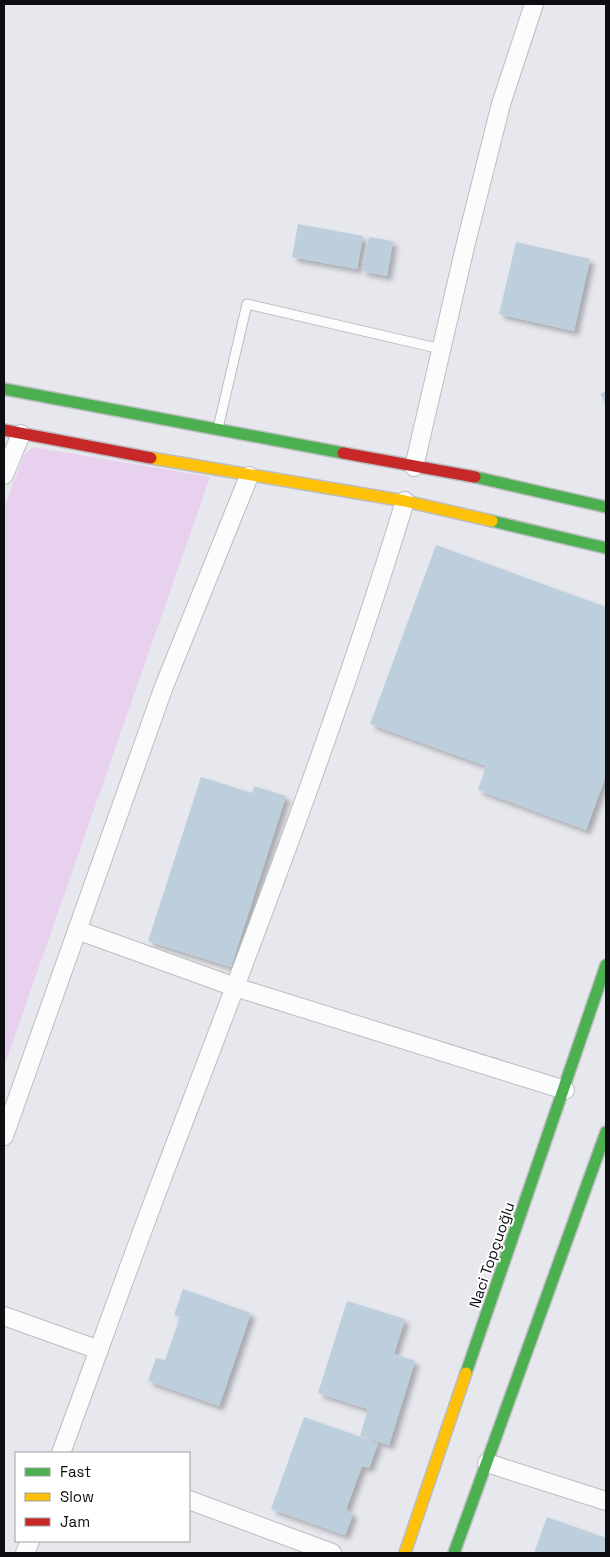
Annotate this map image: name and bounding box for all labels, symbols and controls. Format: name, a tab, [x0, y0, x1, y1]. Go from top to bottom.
street label: Naci Topçuoğlu	[465, 1199, 519, 1310]
legend	[15, 1452, 190, 1542]
text: Fast	[60, 1462, 91, 1481]
text: Slow	[60, 1487, 94, 1506]
text: Jam	[60, 1512, 90, 1531]

